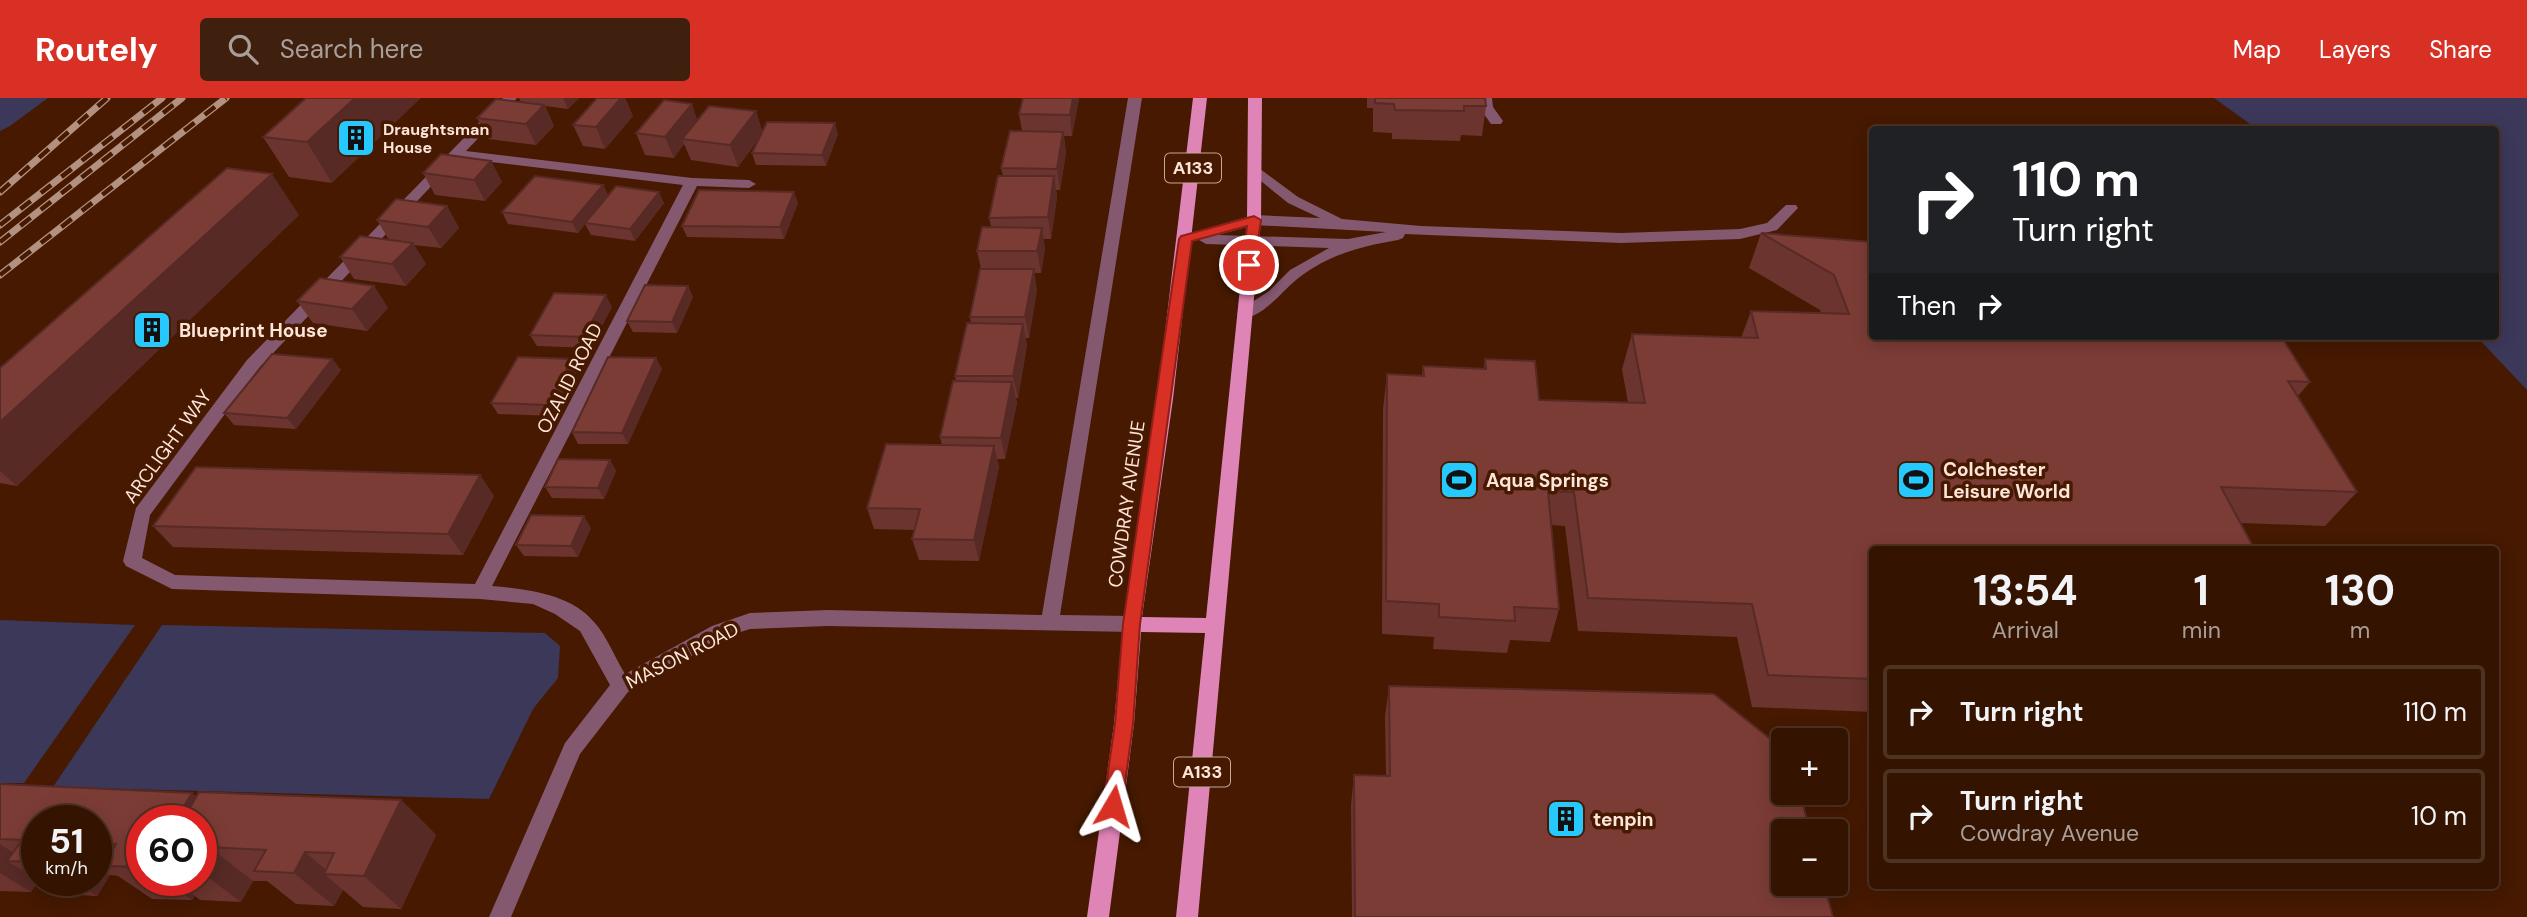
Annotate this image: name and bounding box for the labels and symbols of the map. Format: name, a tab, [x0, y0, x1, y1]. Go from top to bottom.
building icon: Draughtsman House	[335, 117, 377, 159]
place label: Draughtsman House	[383, 119, 489, 158]
road number: A133	[1165, 154, 1221, 182]
pin	[1219, 235, 1279, 295]
building icon: Blueprint House	[131, 309, 173, 351]
place label: Blueprint House	[179, 318, 328, 343]
street label: OZALID ROAD	[531, 319, 608, 438]
street label: ARCLIGHT WAY	[118, 385, 217, 508]
street label: COWDRAY AVENUE	[1102, 419, 1151, 589]
place label: Colchester Leisure World	[1943, 457, 2070, 504]
sports icon: Aqua Springs	[1438, 459, 1480, 501]
sports icon: Colchester Leisure World	[1895, 459, 1937, 501]
place label: Aqua Springs	[1486, 468, 1609, 493]
street label: MASON ROAD	[622, 616, 743, 695]
road number: A133	[1174, 758, 1230, 786]
position arrow	[1076, 769, 1150, 843]
building icon: tenpin	[1545, 798, 1587, 840]
speed limit sign: 60	[126, 805, 217, 896]
place label: tenpin	[1593, 807, 1654, 832]

